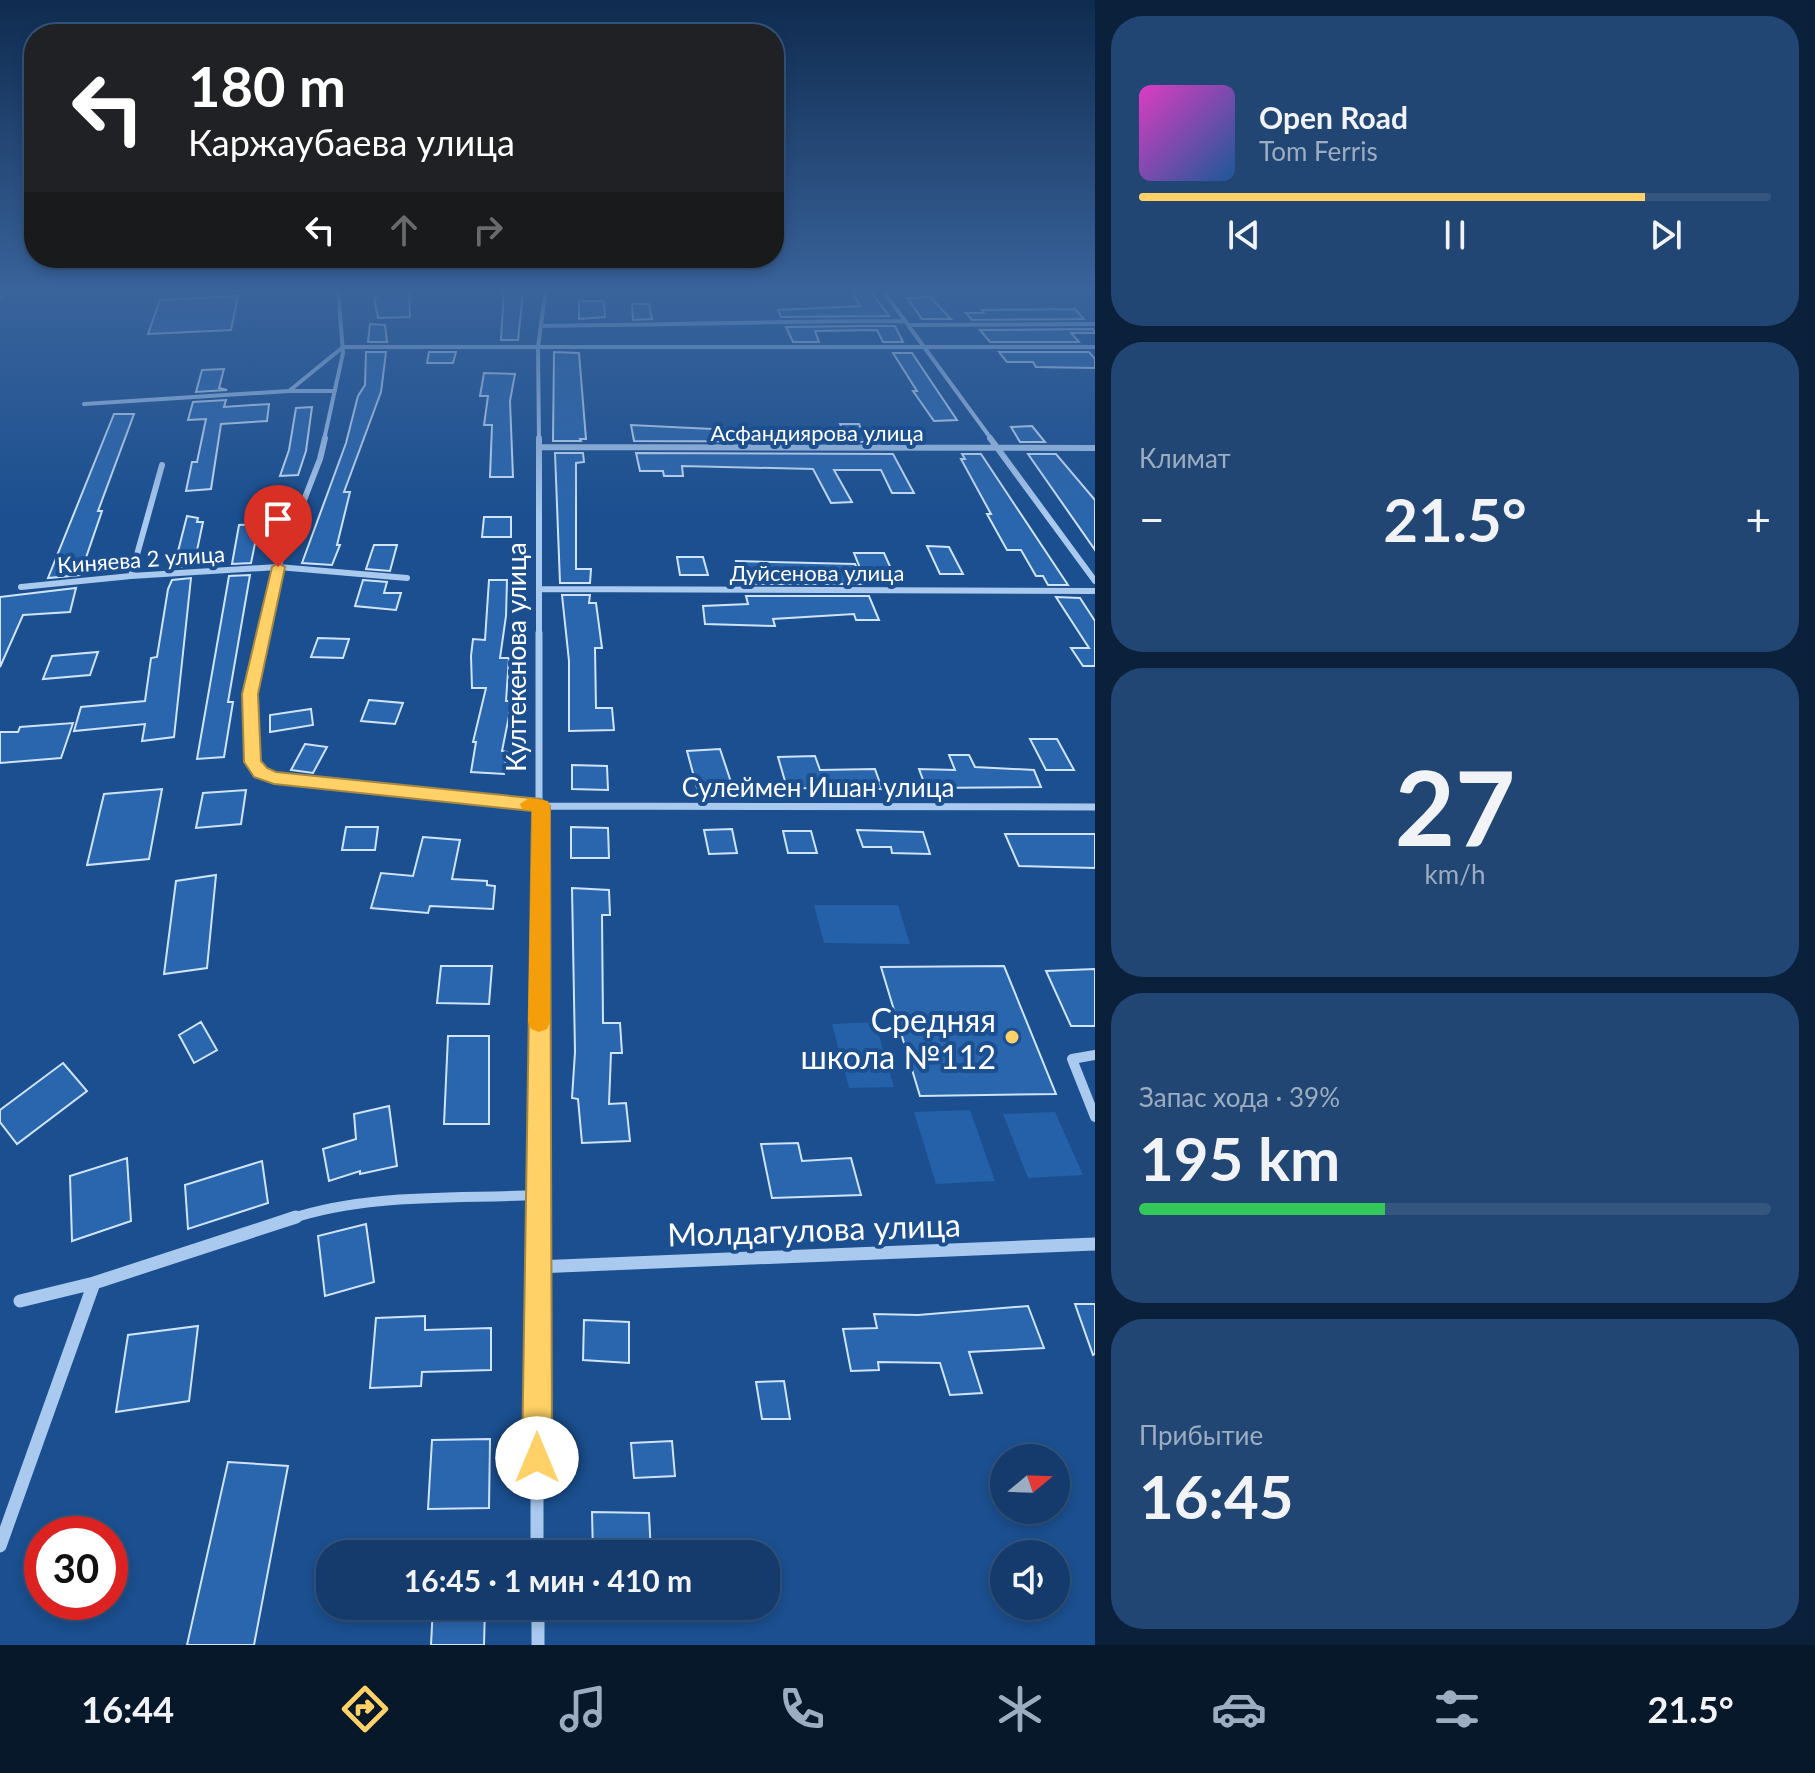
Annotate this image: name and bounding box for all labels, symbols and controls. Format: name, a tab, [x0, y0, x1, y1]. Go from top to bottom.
text: 180 m	[188, 52, 346, 119]
icon: left	[56, 56, 160, 160]
text: Open Road	[1259, 99, 1408, 135]
text: Каржаубаева улица	[188, 120, 515, 164]
text: Tom Ferris	[1259, 135, 1378, 167]
icon: left	[298, 208, 342, 252]
icon: ahead	[382, 208, 426, 252]
icon: right	[466, 208, 510, 252]
icon: previous	[1222, 213, 1266, 257]
icon: pause	[1433, 213, 1477, 257]
icon: next	[1644, 213, 1688, 257]
street label: Асфандиярова улица	[710, 419, 924, 446]
text: Климат	[1139, 442, 1231, 474]
text: 21.5°	[1383, 483, 1527, 555]
pin	[244, 485, 312, 567]
text: −	[1139, 493, 1165, 545]
text: +	[1745, 493, 1771, 545]
icon: arrive	[256, 497, 300, 541]
street label: Киняева 2 улица	[56, 540, 226, 578]
street label: Култекенова улица	[500, 542, 532, 772]
street label: Дуйсенова улица	[730, 559, 904, 586]
text: 27	[1395, 743, 1515, 868]
street label: Сулеймен Ишан улица	[682, 771, 954, 803]
text: km/h	[1425, 858, 1485, 890]
place label: Средняя школа №112	[801, 1000, 996, 1076]
marker: Средняя школа №112	[1003, 1028, 1021, 1046]
text: Запас хода · 39%	[1139, 1081, 1340, 1113]
text: 195 km	[1139, 1122, 1340, 1194]
street label: Молдагулова улица	[667, 1204, 961, 1254]
position arrow	[495, 1416, 579, 1500]
text: Прибытие	[1139, 1419, 1263, 1451]
north arrow	[990, 1444, 1070, 1524]
map controls	[990, 1444, 1070, 1620]
text: 16:45	[1139, 1460, 1294, 1532]
speed limit sign: 30	[24, 1516, 128, 1620]
button: sound	[990, 1540, 1070, 1620]
text: 16:45 · 1 мин · 410 m	[404, 1562, 692, 1598]
icon: directions	[337, 1681, 393, 1737]
icon: music	[555, 1681, 611, 1737]
icon: phone	[774, 1681, 830, 1737]
icon: climate	[992, 1681, 1048, 1737]
icon: car	[1211, 1681, 1267, 1737]
icon: filters	[1429, 1681, 1485, 1737]
text: 16:44	[81, 1687, 174, 1731]
text: 21.5°	[1648, 1687, 1734, 1731]

